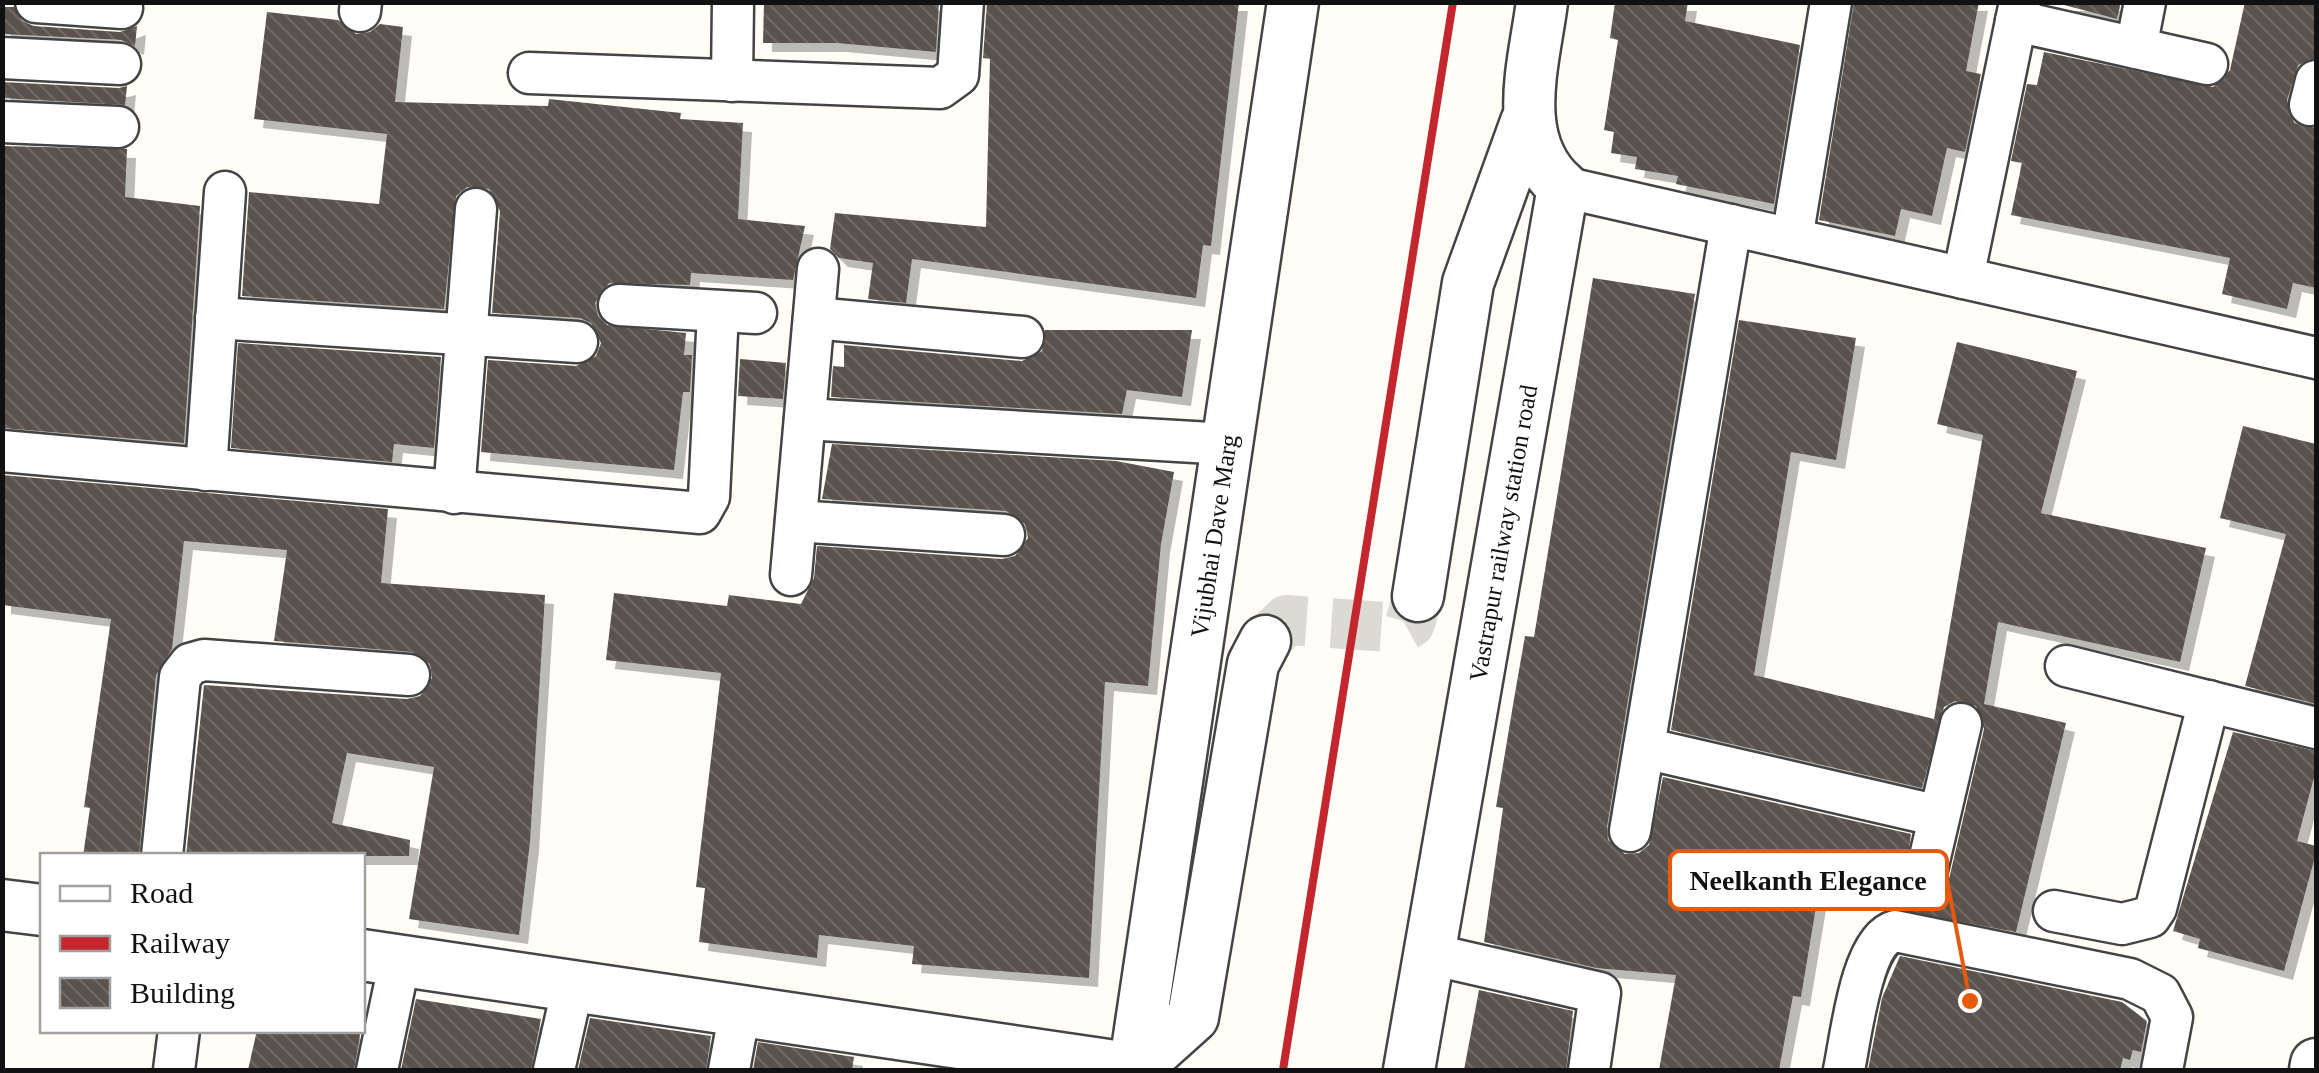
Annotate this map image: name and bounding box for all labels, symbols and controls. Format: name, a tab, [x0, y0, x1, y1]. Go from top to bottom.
street label: Vastrapur railway station road	[1464, 382, 1542, 684]
street label: Vijubhai Dave Marg	[1186, 432, 1243, 639]
callout: Neelkanth Elegance	[1670, 851, 1947, 909]
legend	[40, 853, 365, 1033]
text: Neelkanth Elegance	[1689, 865, 1927, 896]
text: Road	[130, 876, 193, 909]
text: Railway	[130, 926, 230, 959]
text: Building	[130, 976, 235, 1009]

